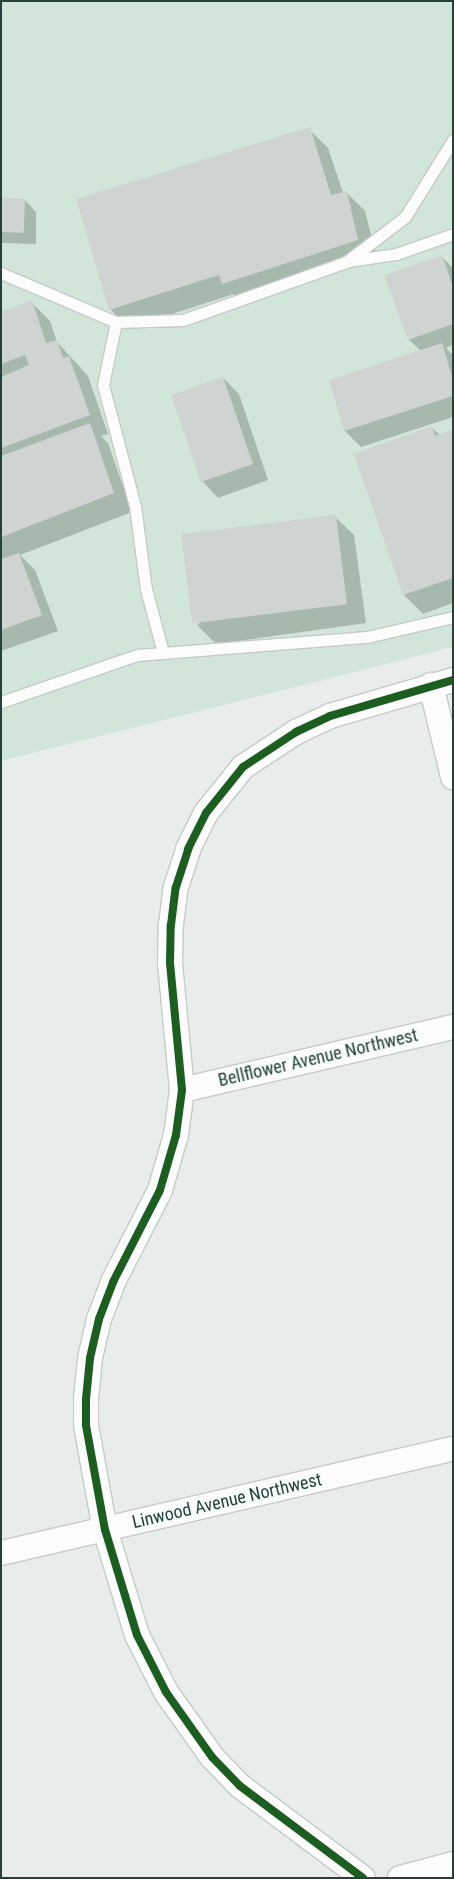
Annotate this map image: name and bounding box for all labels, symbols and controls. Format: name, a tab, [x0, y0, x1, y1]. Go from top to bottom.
street label: Bellflower Avenue Northwest	[216, 1025, 420, 1091]
street label: Linwood Avenue Northwest	[130, 1469, 324, 1533]

